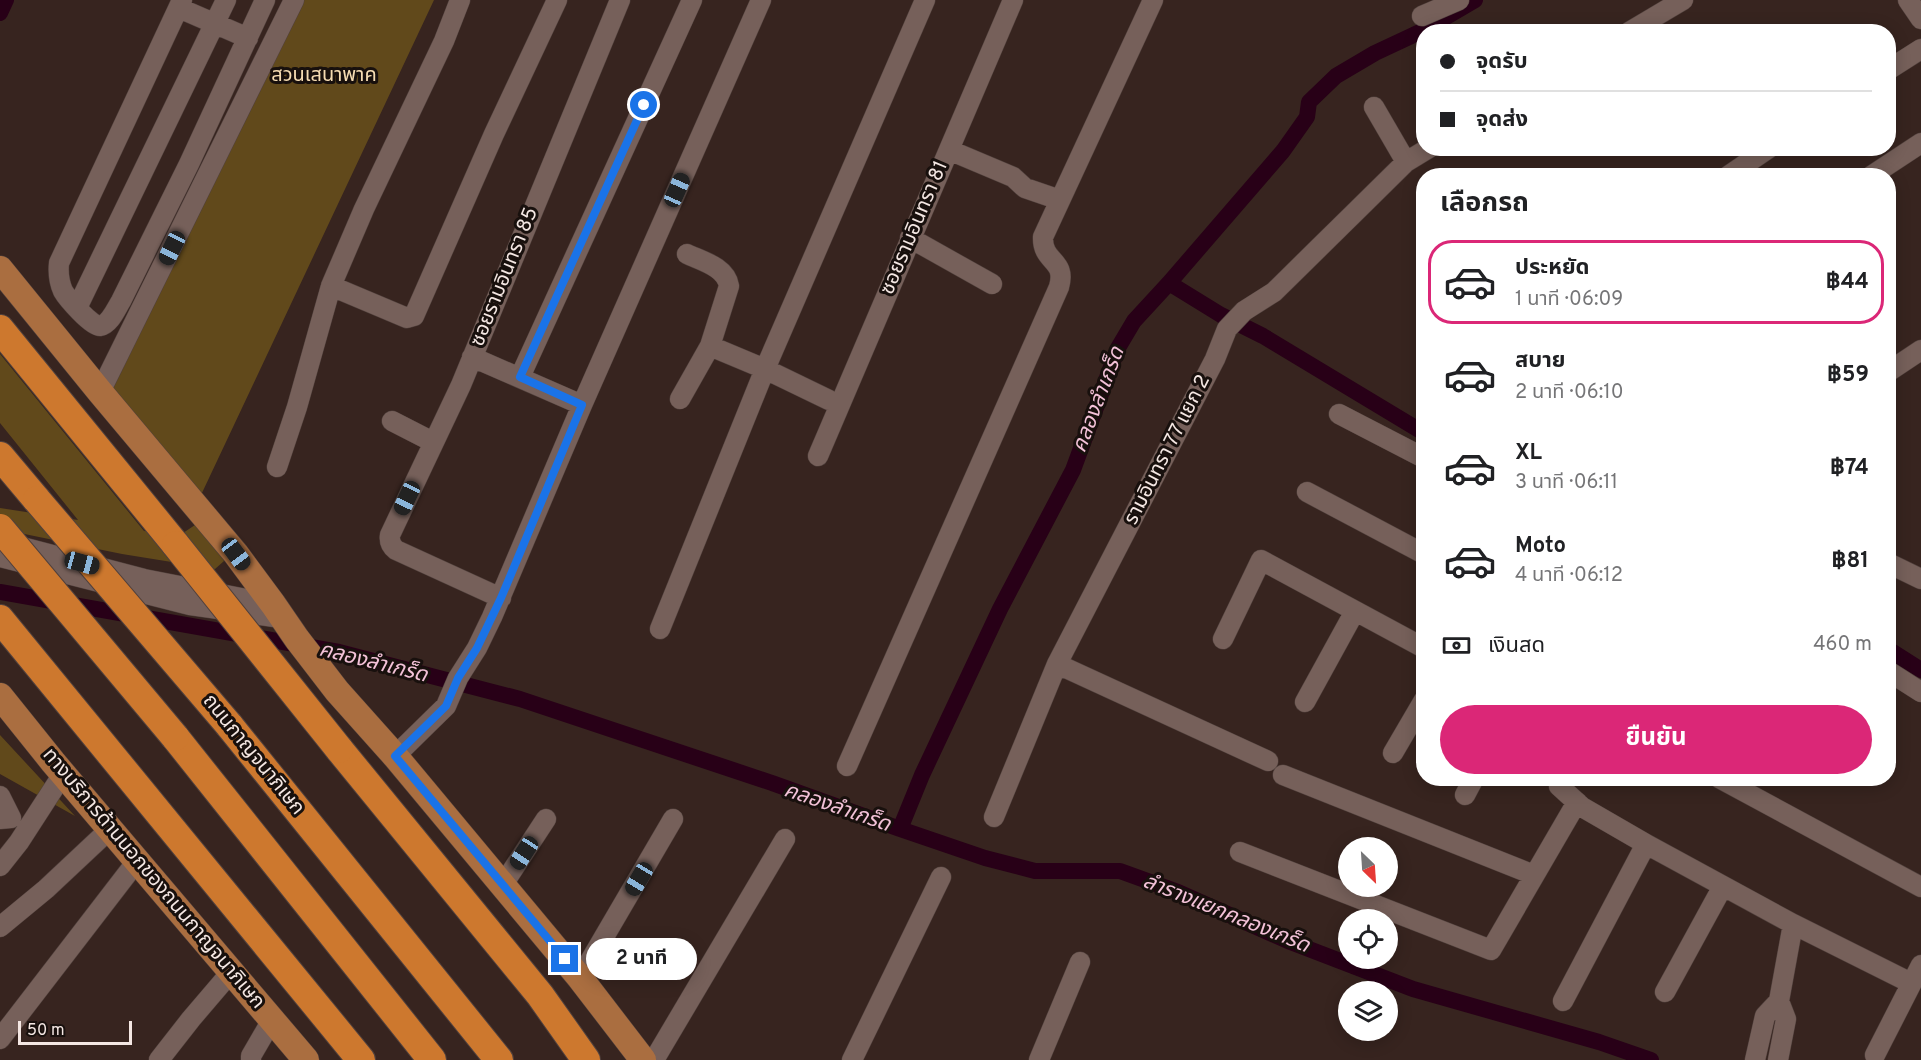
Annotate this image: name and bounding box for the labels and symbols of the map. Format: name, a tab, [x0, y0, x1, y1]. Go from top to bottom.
park label: สวนเสนาพาค	[271, 63, 377, 89]
route start	[630, 91, 657, 118]
street label: ซอยรามอินทรา 81	[875, 157, 955, 299]
car	[661, 170, 693, 210]
street label: ซอยรามอินทรา 85	[465, 204, 545, 350]
car	[156, 228, 188, 268]
water label: คลองลำเกร็ด	[1067, 342, 1132, 457]
street label: รามอินทรา 77 แยก 2	[1119, 371, 1217, 529]
car	[391, 478, 423, 518]
car	[218, 534, 254, 574]
car	[62, 550, 102, 576]
water label: คลองลำเกร็ด	[316, 637, 431, 690]
street label: ถนนกาญจนาภิเษก	[196, 689, 310, 821]
street label: ทางบริการด้านนอกของถนนกาญจนาภิเษก	[36, 743, 270, 1015]
water label: คลองลำเกร็ด	[780, 777, 895, 839]
car	[507, 833, 541, 873]
north arrow	[1338, 837, 1398, 897]
car	[622, 859, 656, 899]
water label: ลำรางแยกคลองเกร็ด	[1139, 868, 1314, 960]
callout: 2 นาที	[586, 938, 697, 980]
route end	[551, 945, 578, 972]
scale bar	[18, 1018, 132, 1046]

